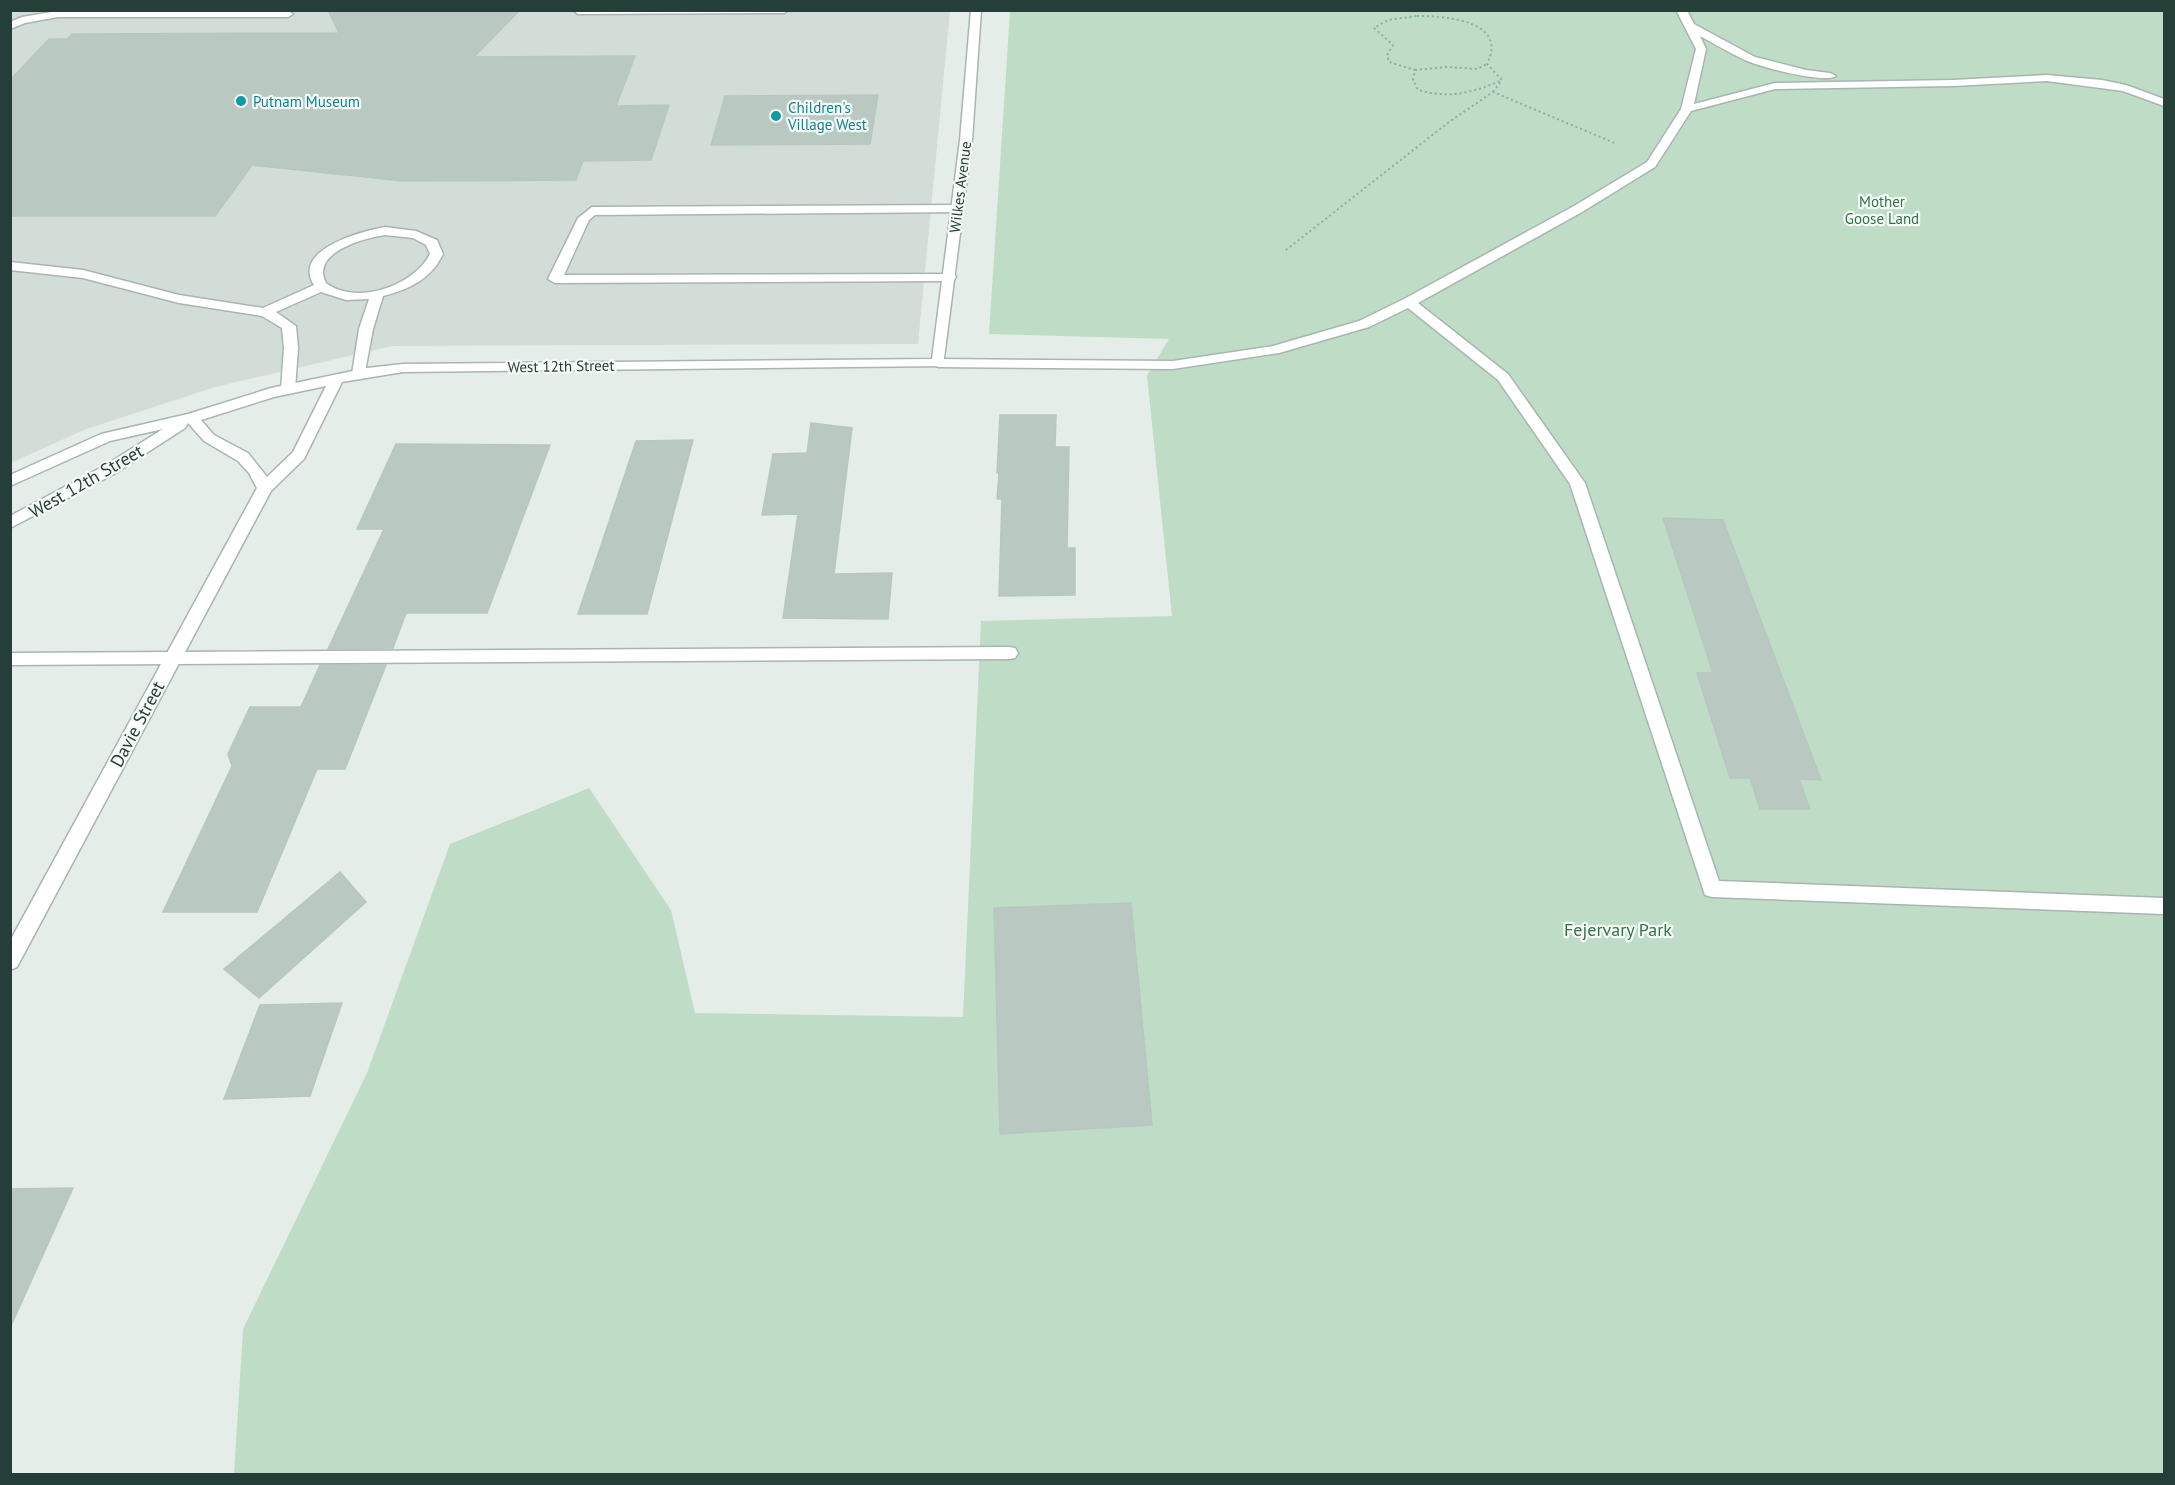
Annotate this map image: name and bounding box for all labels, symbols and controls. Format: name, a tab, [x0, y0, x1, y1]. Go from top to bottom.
place label: Putnam Museum	[253, 92, 360, 111]
marker: Putnam Museum	[234, 94, 248, 108]
place label: Children's Village West	[787, 98, 867, 134]
marker: Children's Village West	[769, 109, 783, 123]
street label: Wilkes Avenue	[945, 140, 975, 234]
park label: Mother Goose Land	[1845, 192, 1919, 228]
street label: West 12th Street	[507, 356, 615, 376]
street label: West 12th Street	[25, 439, 147, 523]
street label: Davie Street	[105, 677, 169, 771]
park label: Fejervary Park	[1564, 918, 1672, 941]

